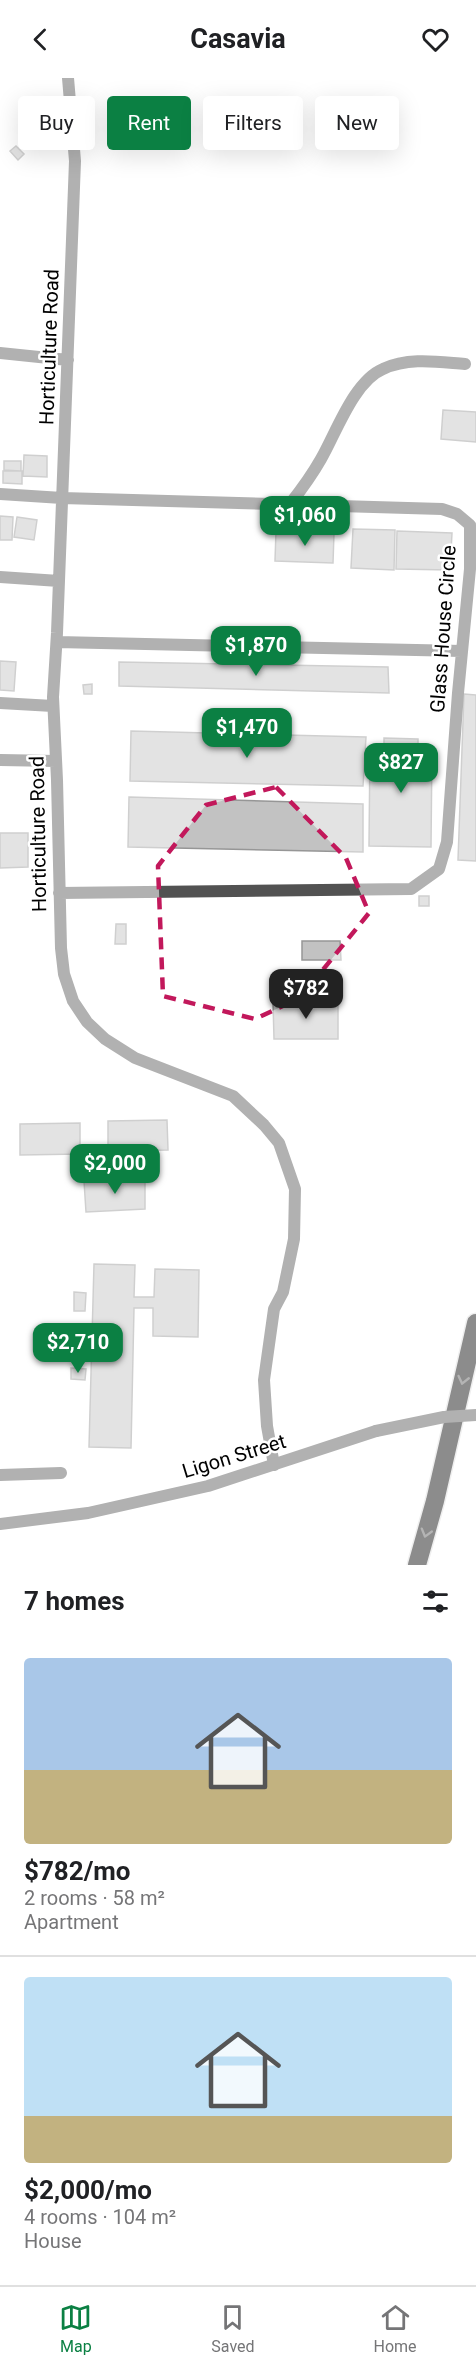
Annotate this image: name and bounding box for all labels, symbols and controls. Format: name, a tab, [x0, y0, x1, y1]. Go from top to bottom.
icon: back	[24, 23, 57, 56]
text: Casavia	[190, 23, 286, 55]
icon: heart	[419, 23, 452, 56]
chip: Buy	[18, 96, 95, 150]
chip: Rent	[107, 96, 191, 150]
chip: Filters	[203, 96, 303, 150]
chip: New	[315, 96, 399, 150]
street label: Horticulture Road	[34, 268, 64, 426]
pin: $1,060	[256, 496, 354, 547]
text: $1,060	[274, 503, 336, 527]
street label: Glass House Circle	[425, 544, 461, 714]
pin: $1,870	[207, 626, 305, 677]
text: $1,870	[225, 633, 287, 657]
pin: $1,470	[198, 708, 296, 759]
text: $1,470	[216, 715, 278, 739]
pin: $827	[365, 743, 437, 794]
text: $827	[378, 750, 424, 774]
street label: Horticulture Road	[25, 756, 51, 912]
pin: $782	[270, 969, 342, 1020]
text: $782	[283, 976, 329, 1000]
pin: $2,000	[66, 1144, 164, 1195]
text: $2,000	[84, 1151, 146, 1175]
pin: $2,710	[29, 1323, 127, 1374]
text: $2,710	[47, 1330, 109, 1354]
one-way arrow	[457, 1374, 470, 1384]
street label: Ligon Street	[179, 1429, 289, 1483]
one-way arrow	[421, 1527, 433, 1538]
icon: filters	[419, 1585, 452, 1618]
text: 7 homes	[24, 1586, 125, 1616]
icon: home	[184, 1697, 292, 1805]
text: $782/mo	[24, 1856, 131, 1886]
text: 2 rooms · 58 m²	[24, 1886, 165, 1910]
text: Apartment	[24, 1910, 119, 1934]
icon: home	[184, 2016, 292, 2124]
text: $2,000/mo	[24, 2175, 152, 2205]
text: 4 rooms · 104 m²	[24, 2205, 176, 2229]
text: House	[24, 2229, 82, 2253]
tab: Map	[59, 2301, 92, 2356]
tab: Saved	[211, 2301, 255, 2356]
tab: Home	[373, 2301, 417, 2356]

